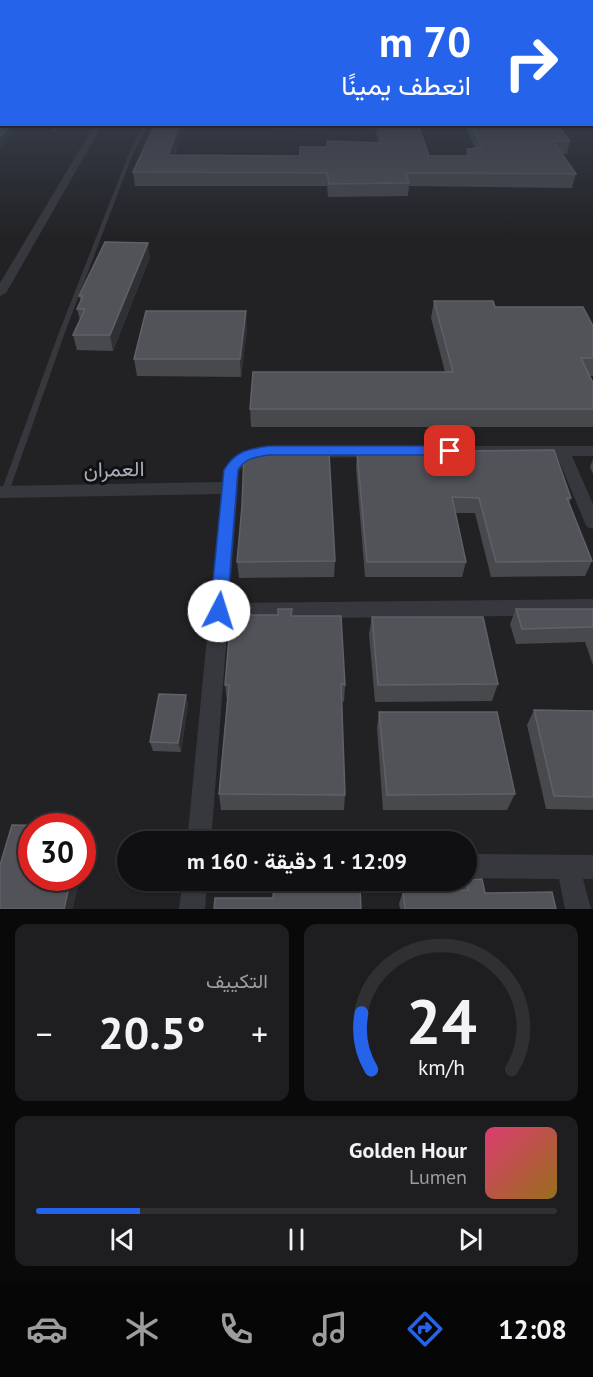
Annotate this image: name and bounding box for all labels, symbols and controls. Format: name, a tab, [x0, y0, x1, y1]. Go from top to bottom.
text: 70 m	[379, 14, 471, 69]
icon: right	[492, 24, 570, 102]
text: انعطف يمينًا	[341, 68, 471, 102]
pin	[424, 425, 475, 476]
icon: arrive	[433, 434, 466, 467]
street label: العمران	[83, 455, 145, 483]
position arrow	[187, 579, 251, 643]
speed limit sign: 30	[18, 813, 96, 891]
text: 12:09 · 1 دقيقة · 160 m	[187, 847, 407, 875]
text: التكييف	[206, 968, 268, 994]
text: 24	[406, 980, 476, 1061]
text: 20.5°	[98, 1003, 206, 1061]
text: −	[36, 1012, 53, 1055]
text: +	[251, 1012, 268, 1055]
text: km/h	[417, 1053, 464, 1081]
text: Golden Hour	[349, 1136, 467, 1164]
text: Lumen	[409, 1164, 467, 1190]
icon: previous	[106, 1223, 139, 1256]
icon: pause	[280, 1223, 313, 1256]
icon: next	[454, 1223, 487, 1256]
icon: car	[26, 1308, 68, 1350]
icon: climate	[121, 1308, 163, 1350]
icon: phone	[215, 1308, 257, 1350]
icon: music	[309, 1308, 351, 1350]
icon: directions	[404, 1308, 446, 1350]
text: 12:08	[498, 1312, 567, 1346]

